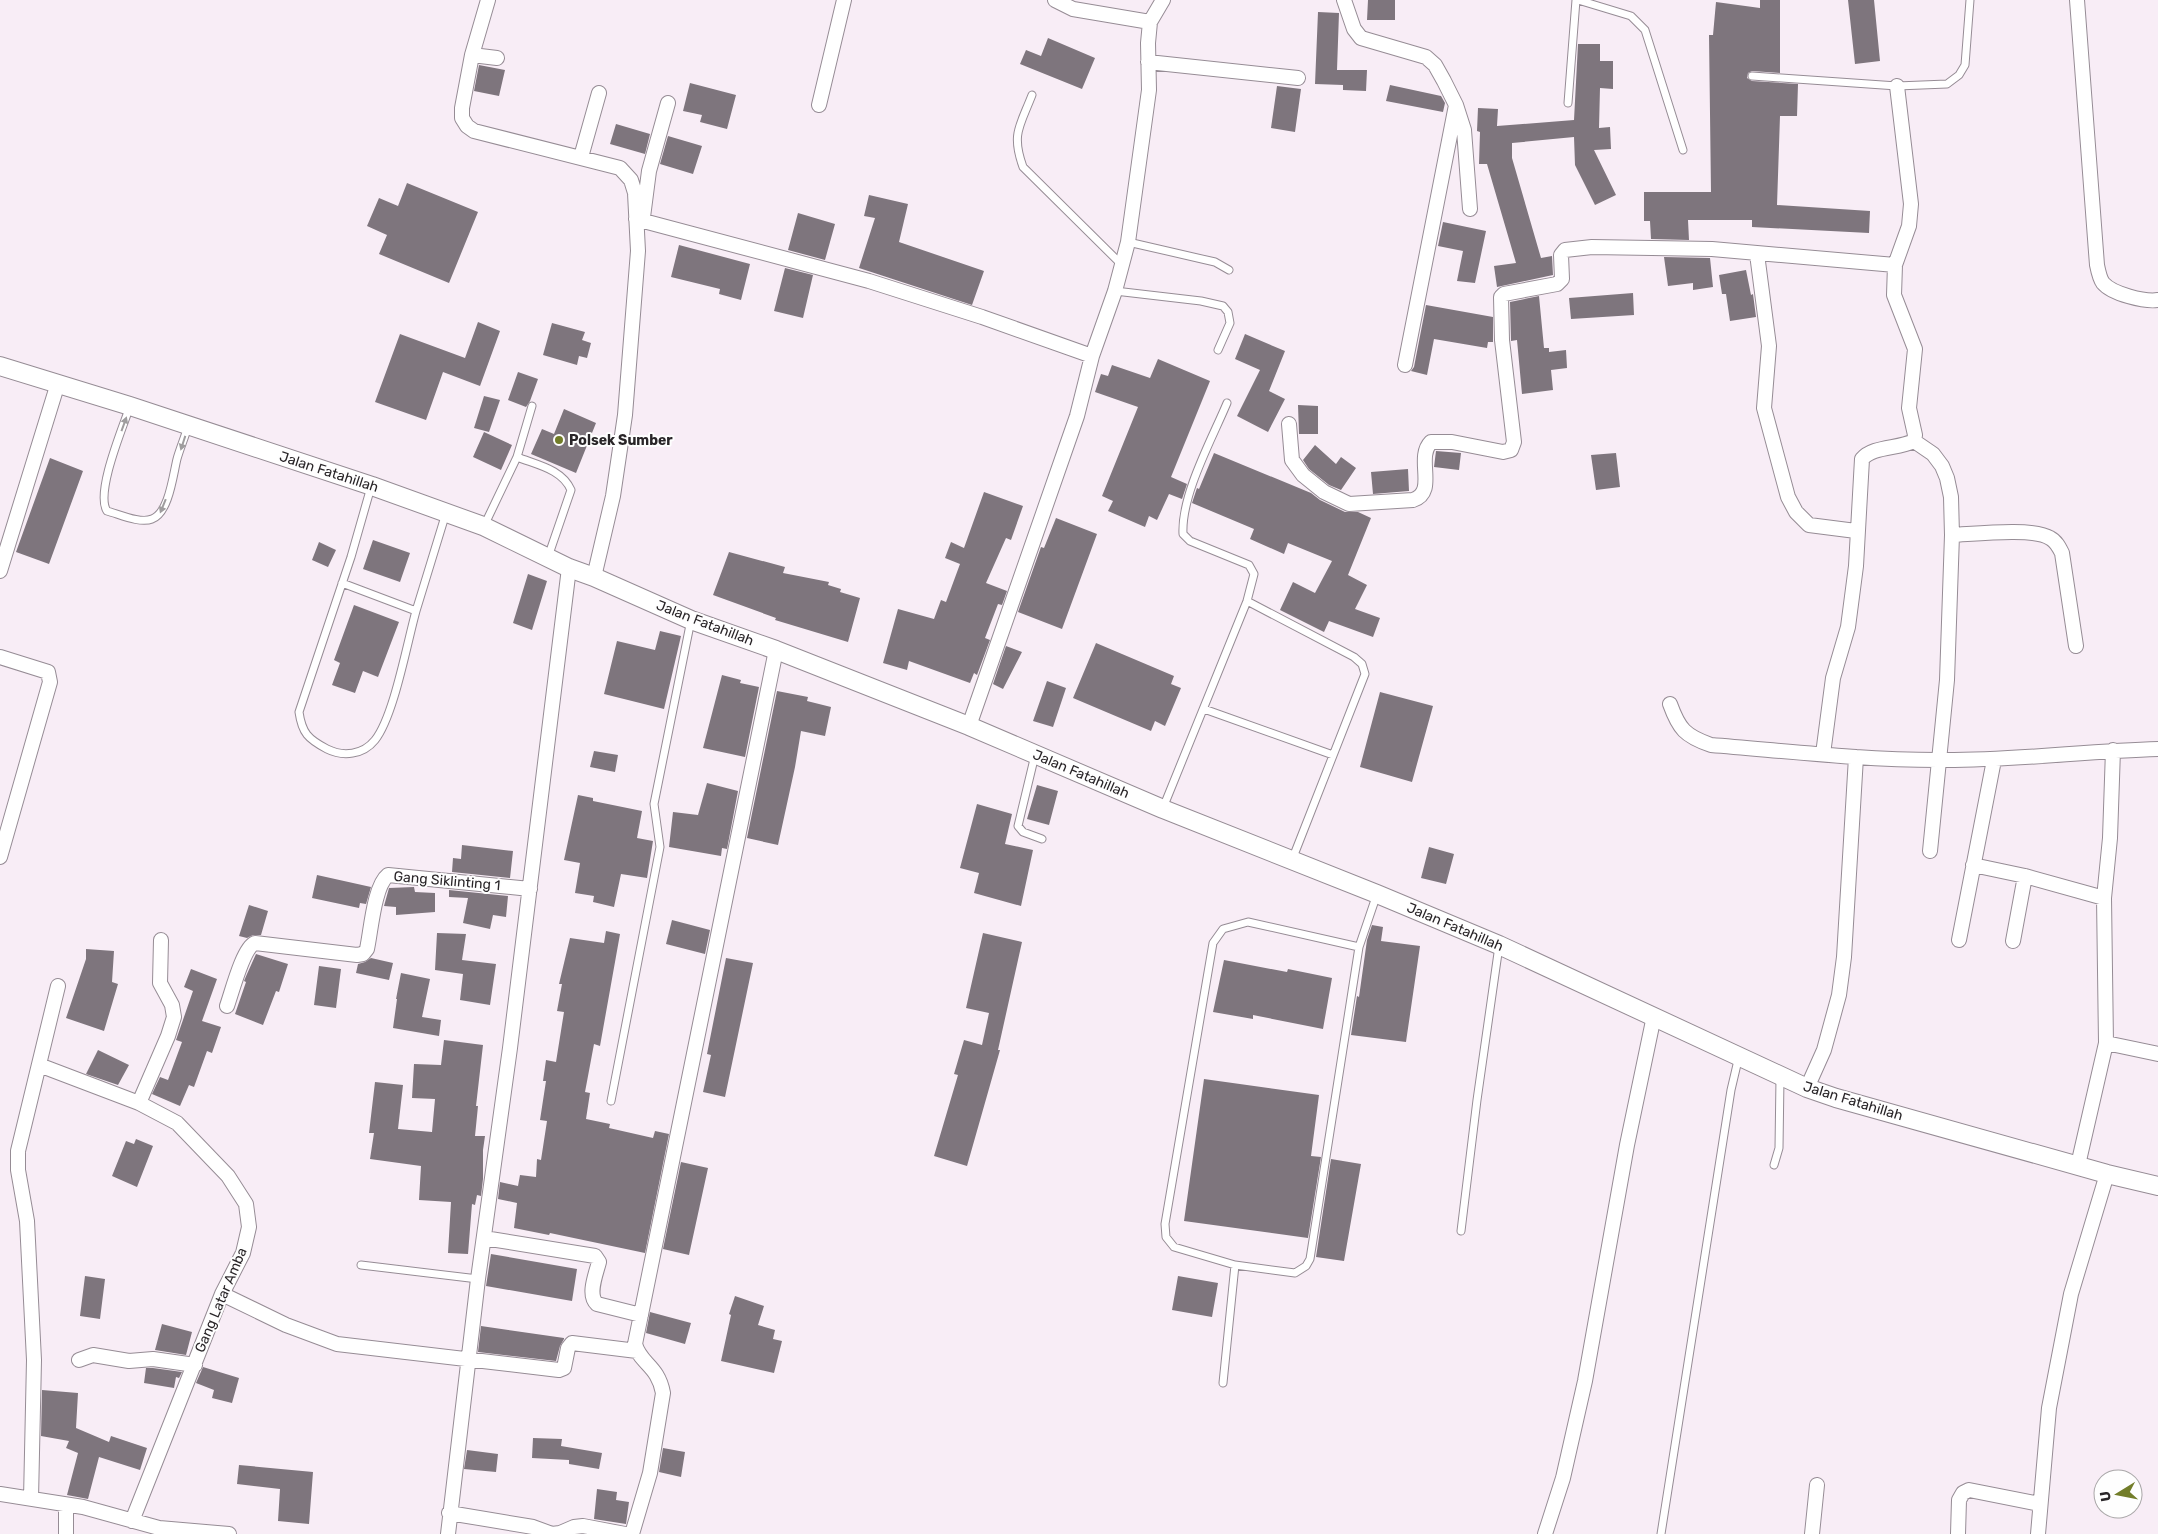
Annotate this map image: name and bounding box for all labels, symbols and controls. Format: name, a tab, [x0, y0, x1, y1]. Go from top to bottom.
one-way arrow	[121, 417, 128, 432]
place label: Polsek Sumber	[569, 432, 673, 449]
marker: Polsek Sumber	[553, 434, 565, 446]
one-way arrow	[178, 435, 186, 450]
street label: Jalan Fatahillah	[277, 448, 381, 496]
one-way arrow	[159, 499, 167, 513]
street label: Jalan Fatahillah	[654, 597, 756, 649]
street label: Jalan Fatahillah	[1030, 746, 1132, 802]
street label: Gang Siklinting 1	[393, 868, 501, 894]
street label: Jalan Fatahillah	[1404, 899, 1506, 955]
street label: Jalan Fatahillah	[1801, 1078, 1905, 1124]
street label: Gang Latar Amba	[191, 1245, 251, 1355]
north arrow	[2093, 1469, 2143, 1519]
text: U	[2096, 1490, 2115, 1503]

